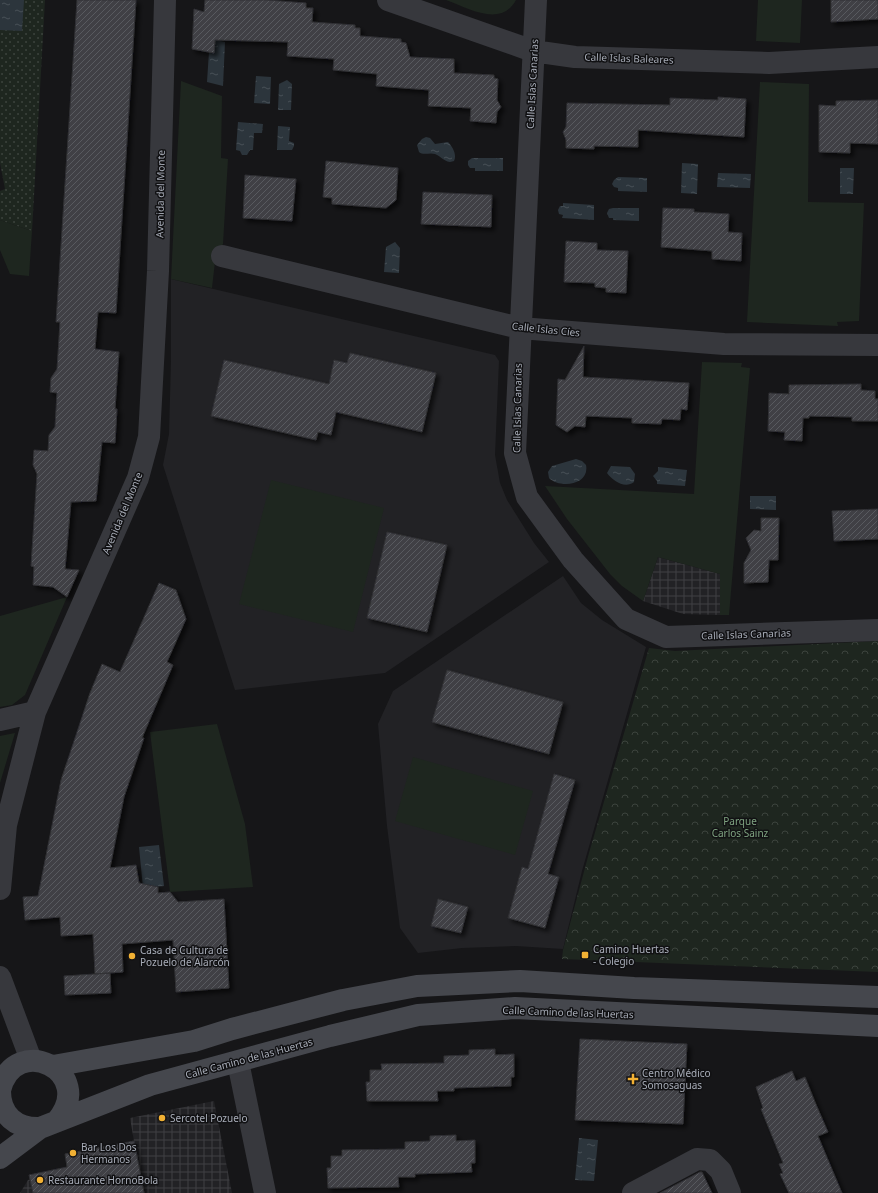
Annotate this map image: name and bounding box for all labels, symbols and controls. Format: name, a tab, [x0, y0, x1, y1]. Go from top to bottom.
street label: Calle Islas Canarias	[523, 39, 541, 129]
street label: Calle Islas Baleares	[584, 49, 674, 67]
street label: Avenida del Monte	[152, 150, 168, 238]
street label: Calle Islas Cíes	[511, 318, 581, 340]
street label: Calle Islas Canarias	[509, 363, 525, 453]
street label: Avenida del Monte	[98, 470, 146, 556]
street label: Calle Islas Canarias	[701, 625, 791, 643]
park label: Parque Carlos Sainz	[712, 814, 769, 840]
place label: Camino Huertas - Colegio	[593, 942, 669, 968]
place label: Casa de Cultura de Pozuelo de Alarcón	[140, 943, 230, 969]
marker: Camino Huertas - Colegio	[580, 950, 590, 960]
marker: Casa de Cultura de Pozuelo de Alarcón	[127, 951, 137, 961]
street label: Calle Camino de las Huertas	[502, 1003, 634, 1021]
street label: Calle Camino de las Huertas	[184, 1034, 314, 1082]
place label: Centro Médico Somosaguas	[642, 1066, 711, 1092]
marker: Centro Médico Somosaguas	[627, 1073, 639, 1085]
place label: Sercotel Pozuelo	[170, 1111, 248, 1125]
marker: Sercotel Pozuelo	[157, 1113, 167, 1123]
place label: Bar Los Dos Hermanos	[81, 1140, 137, 1166]
marker: Bar Los Dos Hermanos	[68, 1148, 78, 1158]
place label: Restaurante HornoBola	[48, 1173, 158, 1187]
marker: Restaurante HornoBola	[35, 1175, 45, 1185]

